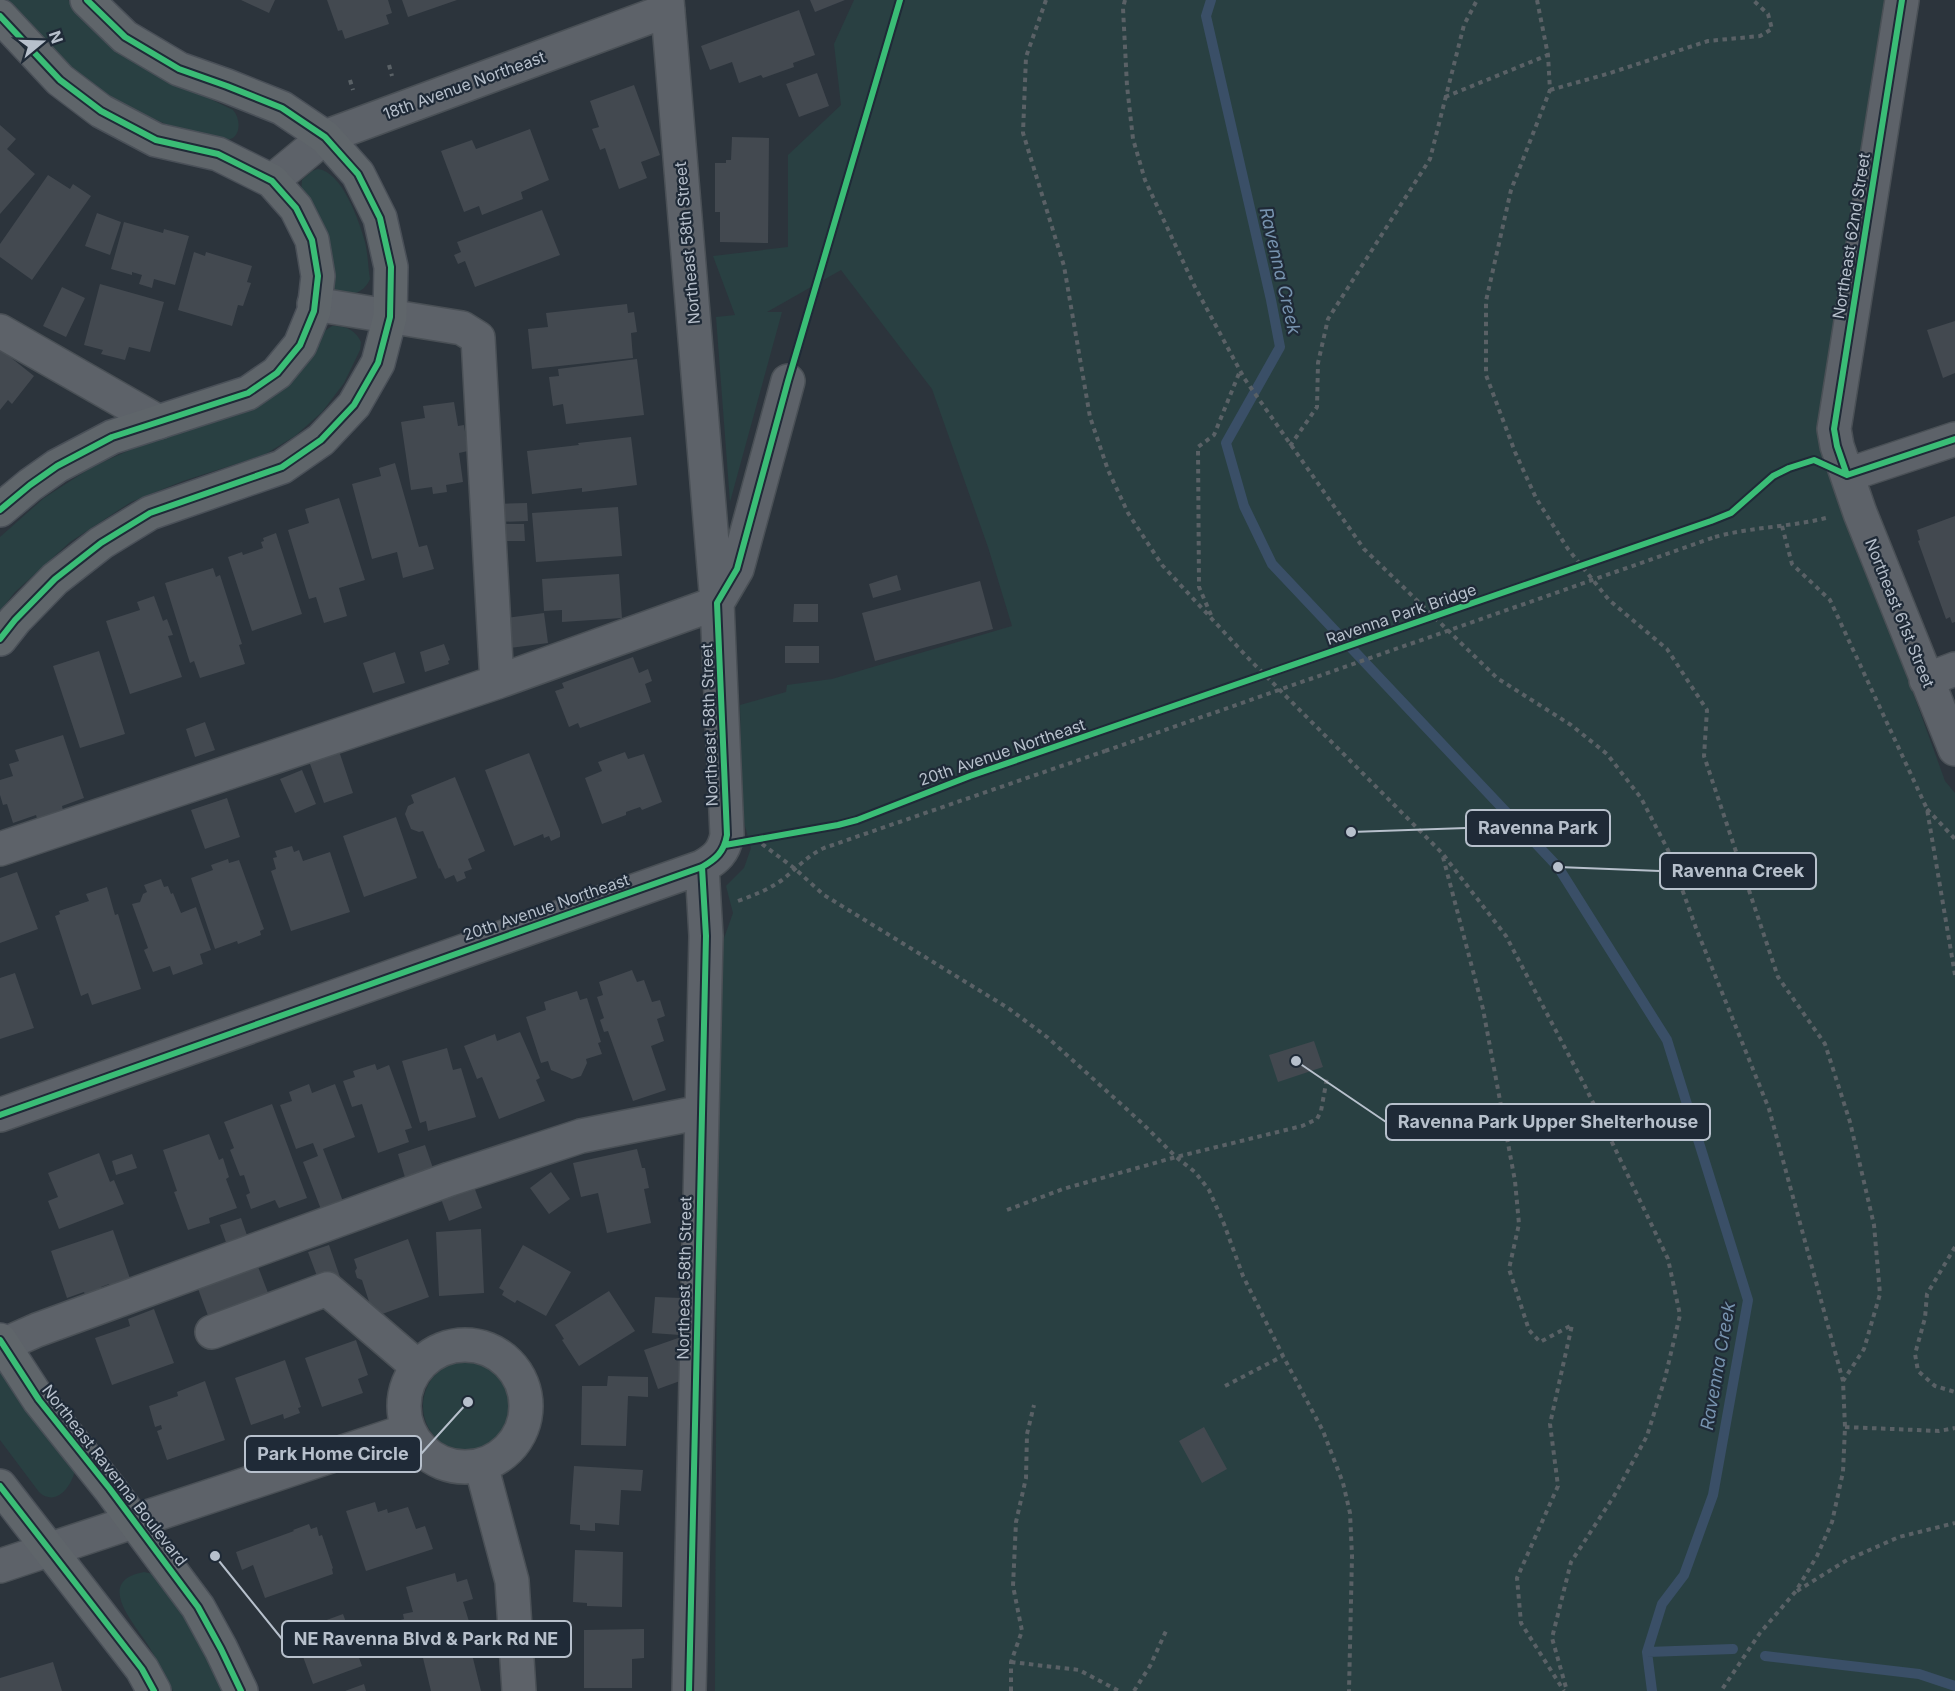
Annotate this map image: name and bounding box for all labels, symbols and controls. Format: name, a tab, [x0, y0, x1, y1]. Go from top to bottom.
north arrow	[12, 12, 72, 72]
text: N	[45, 28, 68, 46]
street label: 18th Avenue Northeast	[380, 46, 548, 124]
street label: Northeast 62nd Street	[1828, 152, 1874, 320]
street label: Northeast 58th Street	[670, 161, 704, 325]
water label: Ravenna Creek	[1256, 205, 1306, 338]
street label: Northeast 61st Street	[1861, 536, 1939, 690]
street label: Ravenna Park Bridge	[1323, 579, 1479, 649]
street label: Northeast 58th Street	[696, 643, 722, 807]
street label: 20th Avenue Northeast	[916, 714, 1088, 790]
callout: Ravenna Park	[1466, 810, 1610, 846]
text: Ravenna Park	[1478, 817, 1599, 838]
callout: Ravenna Creek	[1660, 853, 1816, 889]
text: Ravenna Creek	[1672, 860, 1805, 881]
street label: 20th Avenue Northeast	[460, 869, 632, 945]
callout: Ravenna Park Upper Shelterhouse	[1386, 1104, 1710, 1140]
text: Ravenna Park Upper Shelterhouse	[1398, 1111, 1698, 1132]
street label: Northeast 58th Street	[673, 1196, 695, 1360]
water label: Ravenna Creek	[1696, 1299, 1739, 1432]
street label: Northeast Ravenna Boulevard	[38, 1380, 192, 1570]
callout: Park Home Circle	[245, 1436, 421, 1472]
text: Park Home Circle	[257, 1443, 409, 1464]
callout: NE Ravenna Blvd & Park Rd NE	[282, 1621, 571, 1657]
text: NE Ravenna Blvd & Park Rd NE	[294, 1628, 558, 1649]

